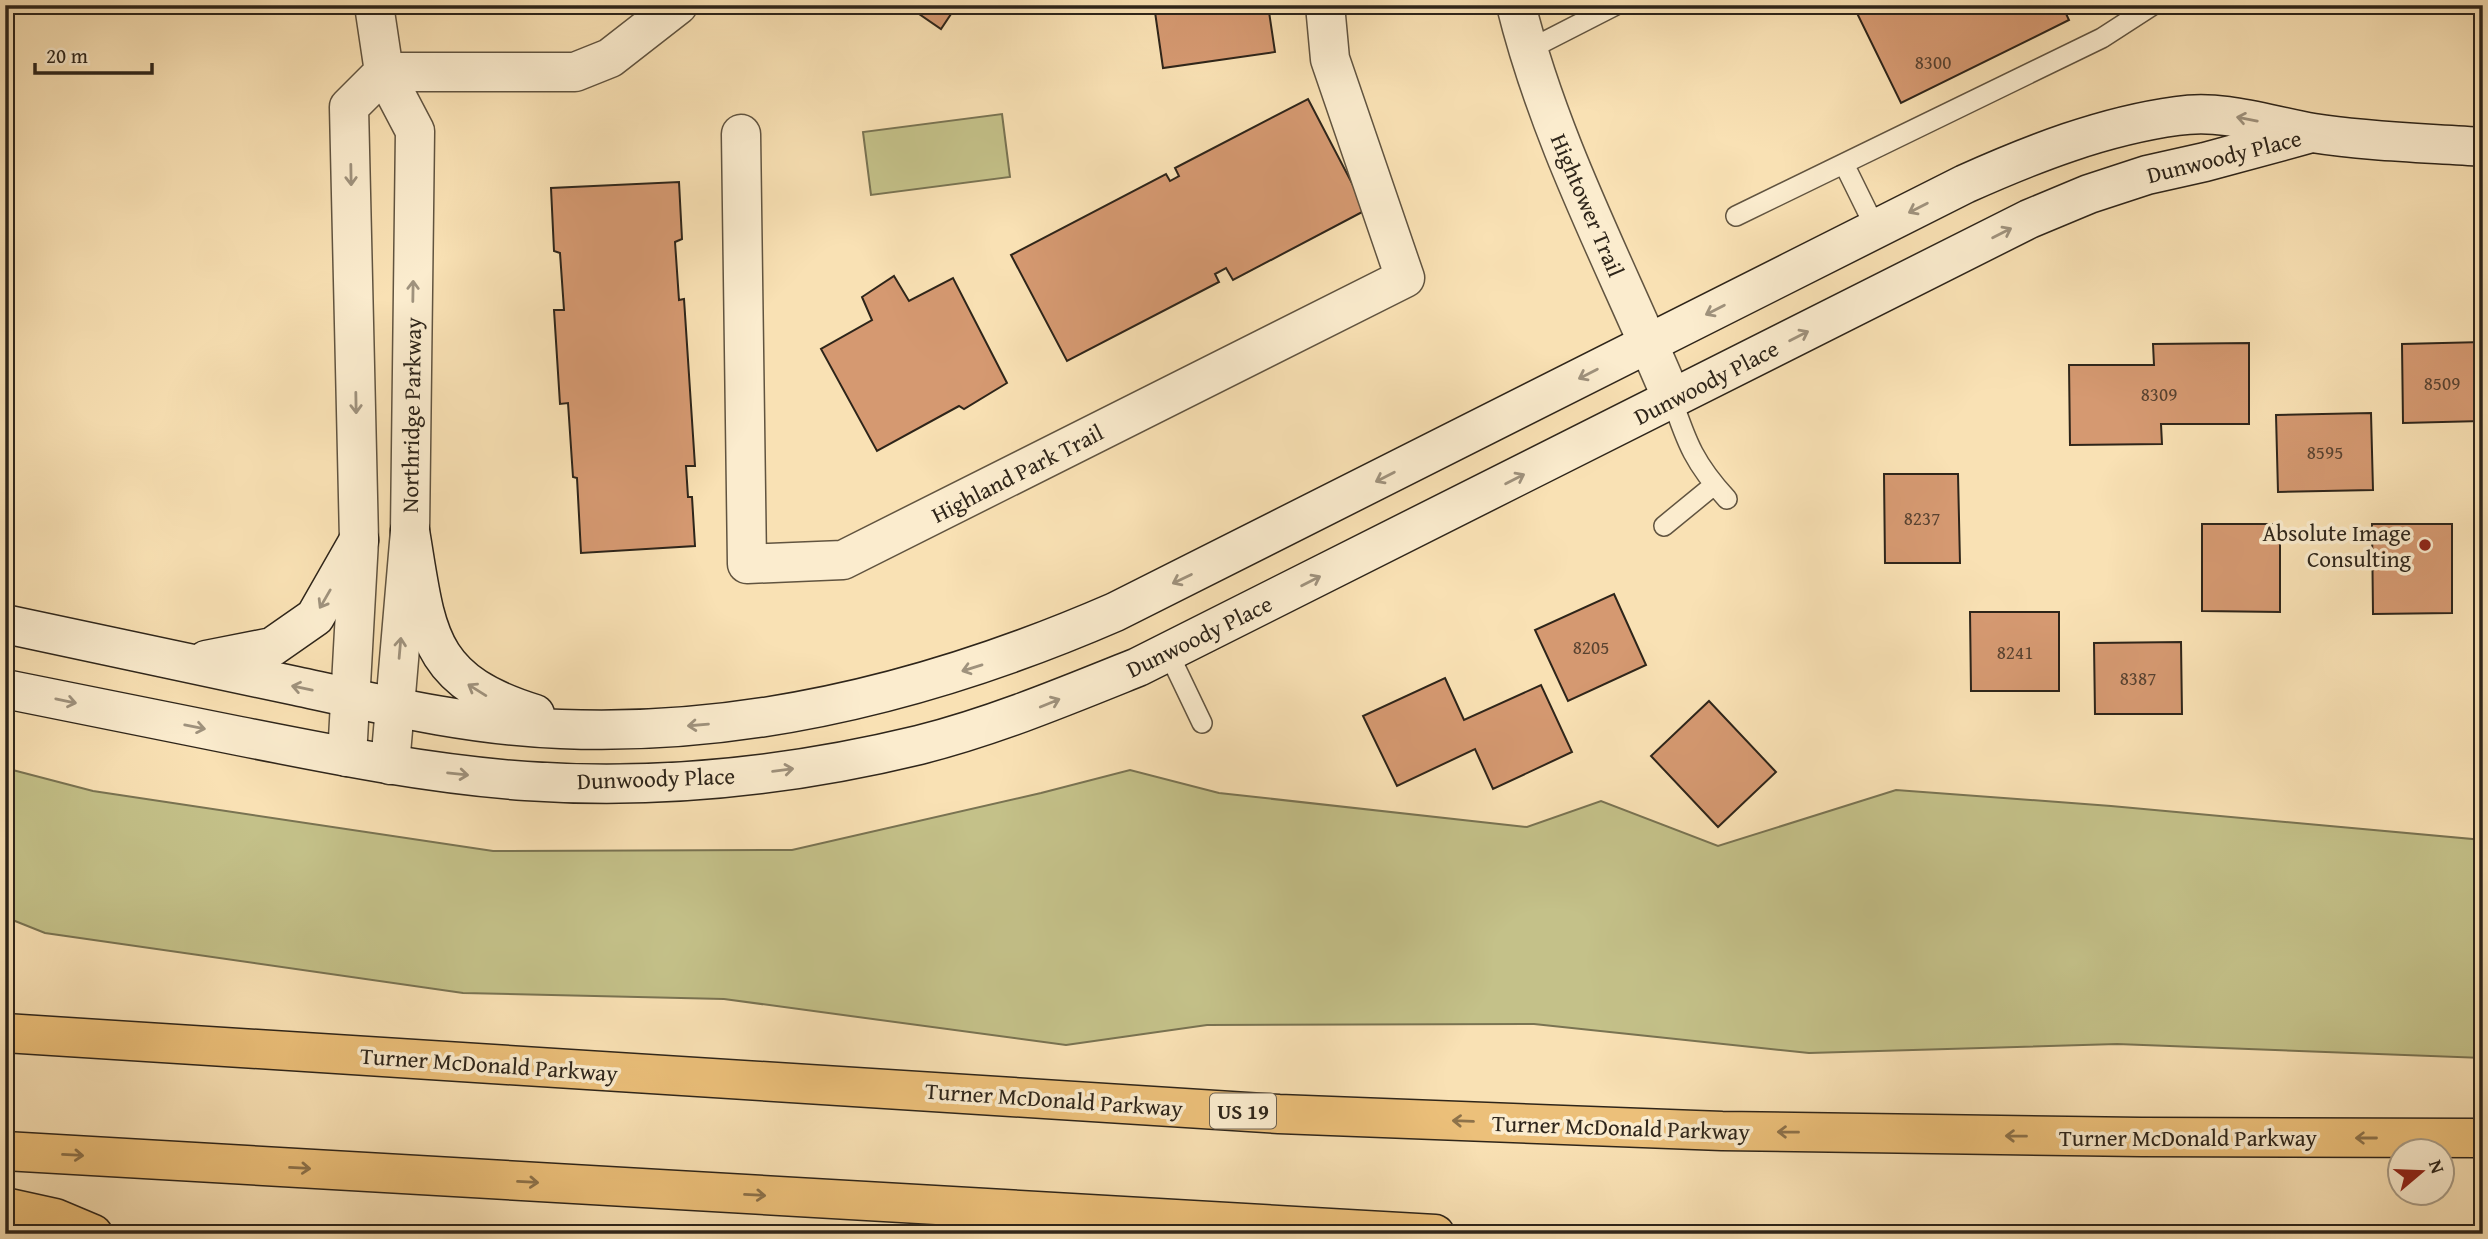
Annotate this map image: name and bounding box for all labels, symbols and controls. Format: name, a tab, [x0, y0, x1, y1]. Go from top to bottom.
scale bar	[35, 32, 152, 76]
text: 20 m	[46, 40, 88, 71]
house number: 8300	[1915, 48, 1951, 76]
one-way arrow	[2236, 111, 2259, 125]
street label: Dunwoody Place	[2143, 121, 2305, 191]
street label: Hightower Trail	[1543, 128, 1633, 282]
one-way arrow	[344, 163, 357, 186]
one-way arrow	[1908, 201, 1929, 215]
one-way arrow	[1991, 225, 2012, 239]
one-way arrow	[406, 280, 420, 303]
one-way arrow	[1705, 304, 1726, 318]
street label: Northridge Parkway	[393, 316, 429, 513]
one-way arrow	[1788, 328, 1809, 342]
street label: Dunwoody Place	[1628, 331, 1784, 433]
one-way arrow	[1578, 368, 1599, 382]
house number: 8509	[2424, 369, 2460, 397]
house number: 8309	[2141, 380, 2177, 408]
one-way arrow	[349, 391, 363, 414]
street label: Highland Park Trail	[925, 415, 1109, 531]
house number: 8595	[2307, 438, 2343, 466]
one-way arrow	[1375, 470, 1396, 484]
one-way arrow	[1504, 471, 1525, 485]
house number: 8237	[1904, 504, 1940, 532]
place label: Absolute Image Consulting	[2262, 516, 2412, 575]
marker: Absolute Image Consulting	[2417, 537, 2433, 553]
one-way arrow	[1172, 573, 1193, 587]
one-way arrow	[1300, 573, 1321, 587]
street label: Dunwoody Place	[1121, 586, 1277, 686]
one-way arrow	[318, 589, 332, 609]
house number: 8205	[1573, 633, 1609, 661]
one-way arrow	[394, 638, 407, 660]
house number: 8241	[1997, 638, 2033, 666]
one-way arrow	[962, 662, 984, 675]
house number: 8387	[2120, 664, 2156, 692]
one-way arrow	[291, 680, 314, 694]
one-way arrow	[468, 683, 488, 697]
one-way arrow	[55, 695, 77, 708]
one-way arrow	[1039, 695, 1060, 708]
one-way arrow	[688, 719, 710, 732]
one-way arrow	[183, 721, 206, 734]
street label: Dunwoody Place	[576, 759, 736, 797]
one-way arrow	[771, 764, 793, 777]
one-way arrow	[446, 768, 469, 781]
street label: Turner McDonald Parkway	[359, 1039, 619, 1089]
street label: Turner McDonald Parkway	[924, 1074, 1184, 1124]
road number: US 19	[1210, 1094, 1276, 1128]
street label: Turner McDonald Parkway	[1491, 1106, 1751, 1148]
one-way arrow	[1452, 1115, 1475, 1128]
street label: Turner McDonald Parkway	[2059, 1121, 2318, 1154]
one-way arrow	[1777, 1125, 1800, 1139]
one-way arrow	[2004, 1129, 2027, 1143]
one-way arrow	[2354, 1131, 2377, 1145]
north arrow	[2386, 1138, 2456, 1208]
one-way arrow	[62, 1149, 84, 1162]
text: N	[2422, 1156, 2452, 1177]
one-way arrow	[289, 1162, 312, 1175]
one-way arrow	[516, 1176, 538, 1189]
one-way arrow	[743, 1189, 766, 1202]

